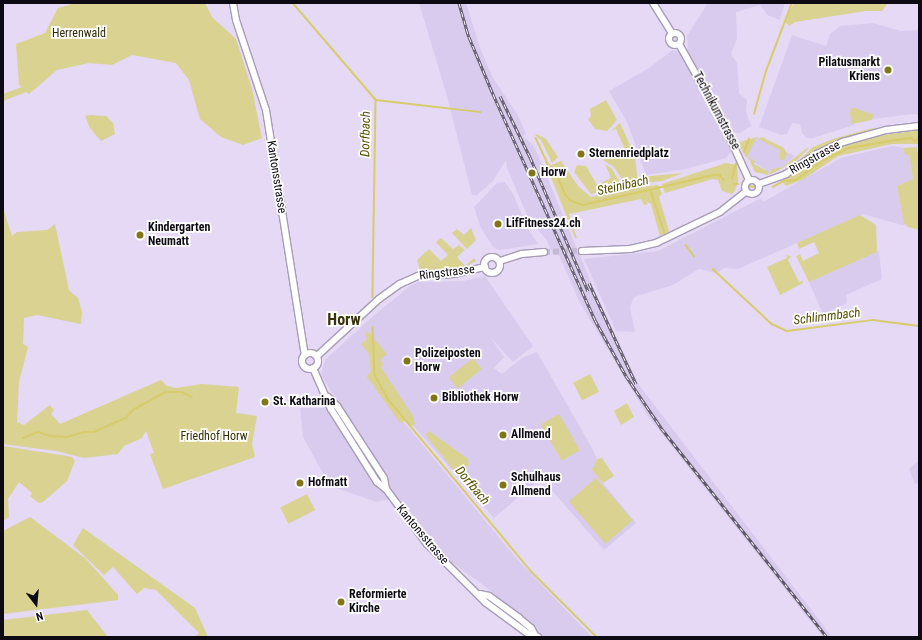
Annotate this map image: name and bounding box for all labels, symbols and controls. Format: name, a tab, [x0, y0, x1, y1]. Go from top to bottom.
park label: Herrenwald	[52, 27, 106, 41]
place label: Pilatusmarkt Kriens	[819, 56, 880, 84]
marker: Pilatusmarkt Kriens	[883, 65, 893, 75]
street label: Technikumstrasse	[689, 70, 743, 152]
water label: Dorfbach	[358, 111, 374, 157]
street label: Ringstrasse	[787, 138, 843, 178]
street label: Kantonsstrasse	[263, 140, 289, 214]
place label: Sternenriedplatz	[589, 147, 669, 161]
marker: Sternenriedplatz	[576, 149, 586, 159]
place label: Horw	[541, 166, 566, 180]
marker: Horw	[526, 167, 538, 179]
water label: Steinibach	[596, 173, 650, 199]
place label: LifFitness24.ch	[506, 217, 581, 231]
marker: LifFitness24.ch	[493, 219, 503, 229]
place label: Kindergarten Neumatt	[148, 221, 210, 249]
marker: Kindergarten Neumatt	[135, 230, 145, 240]
street label: Ringstrasse	[419, 262, 475, 284]
water label: Schlimmbach	[793, 305, 861, 329]
district label: Horw	[327, 310, 361, 330]
place label: Polizeiposten Horw	[415, 347, 481, 375]
marker: Polizeiposten Horw	[402, 356, 412, 366]
place label: Bibliothek Horw	[442, 391, 519, 405]
marker: Bibliothek Horw	[429, 393, 439, 403]
place label: St. Katharina	[273, 395, 335, 409]
marker: St. Katharina	[260, 397, 270, 407]
place label: Allmend	[511, 428, 551, 442]
park label: Friedhof Horw	[181, 430, 247, 444]
marker: Allmend	[498, 430, 508, 440]
water label: Dorfbach	[451, 464, 493, 508]
place label: Schulhaus Allmend	[511, 471, 561, 499]
place label: Hofmatt	[308, 476, 347, 490]
marker: Hofmatt	[295, 478, 305, 488]
marker: Schulhaus Allmend	[498, 480, 508, 490]
street label: Kantonsstrasse	[393, 502, 451, 568]
north arrow	[16, 584, 56, 624]
place label: Reformierte Kirche	[349, 588, 407, 616]
marker: Reformierte Kirche	[336, 597, 346, 607]
text: N	[34, 609, 44, 623]

